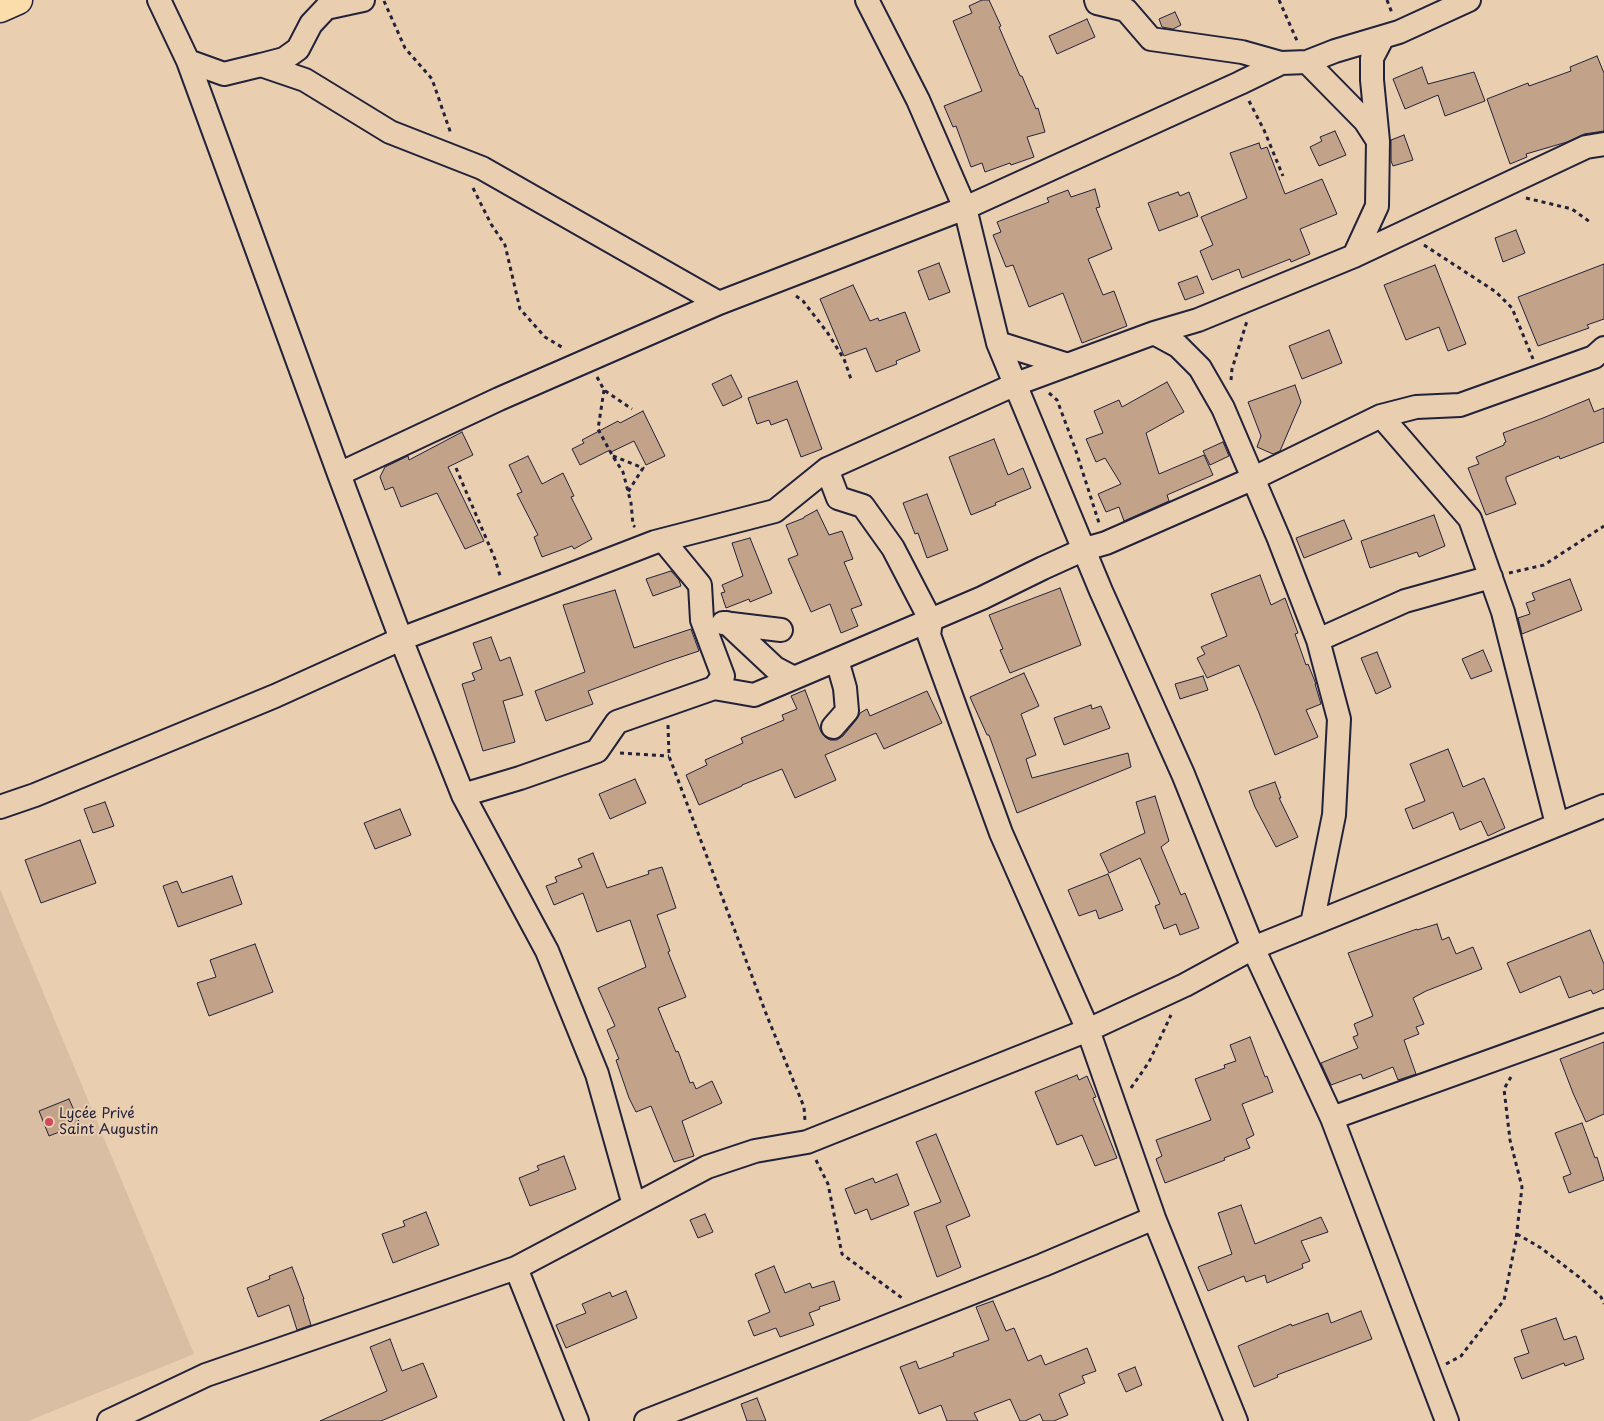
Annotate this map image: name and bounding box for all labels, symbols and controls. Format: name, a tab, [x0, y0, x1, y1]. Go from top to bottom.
place label: Lycée Privé Saint Augustin	[59, 1106, 159, 1138]
marker: Lycée Privé Saint Augustin	[43, 1116, 55, 1128]

